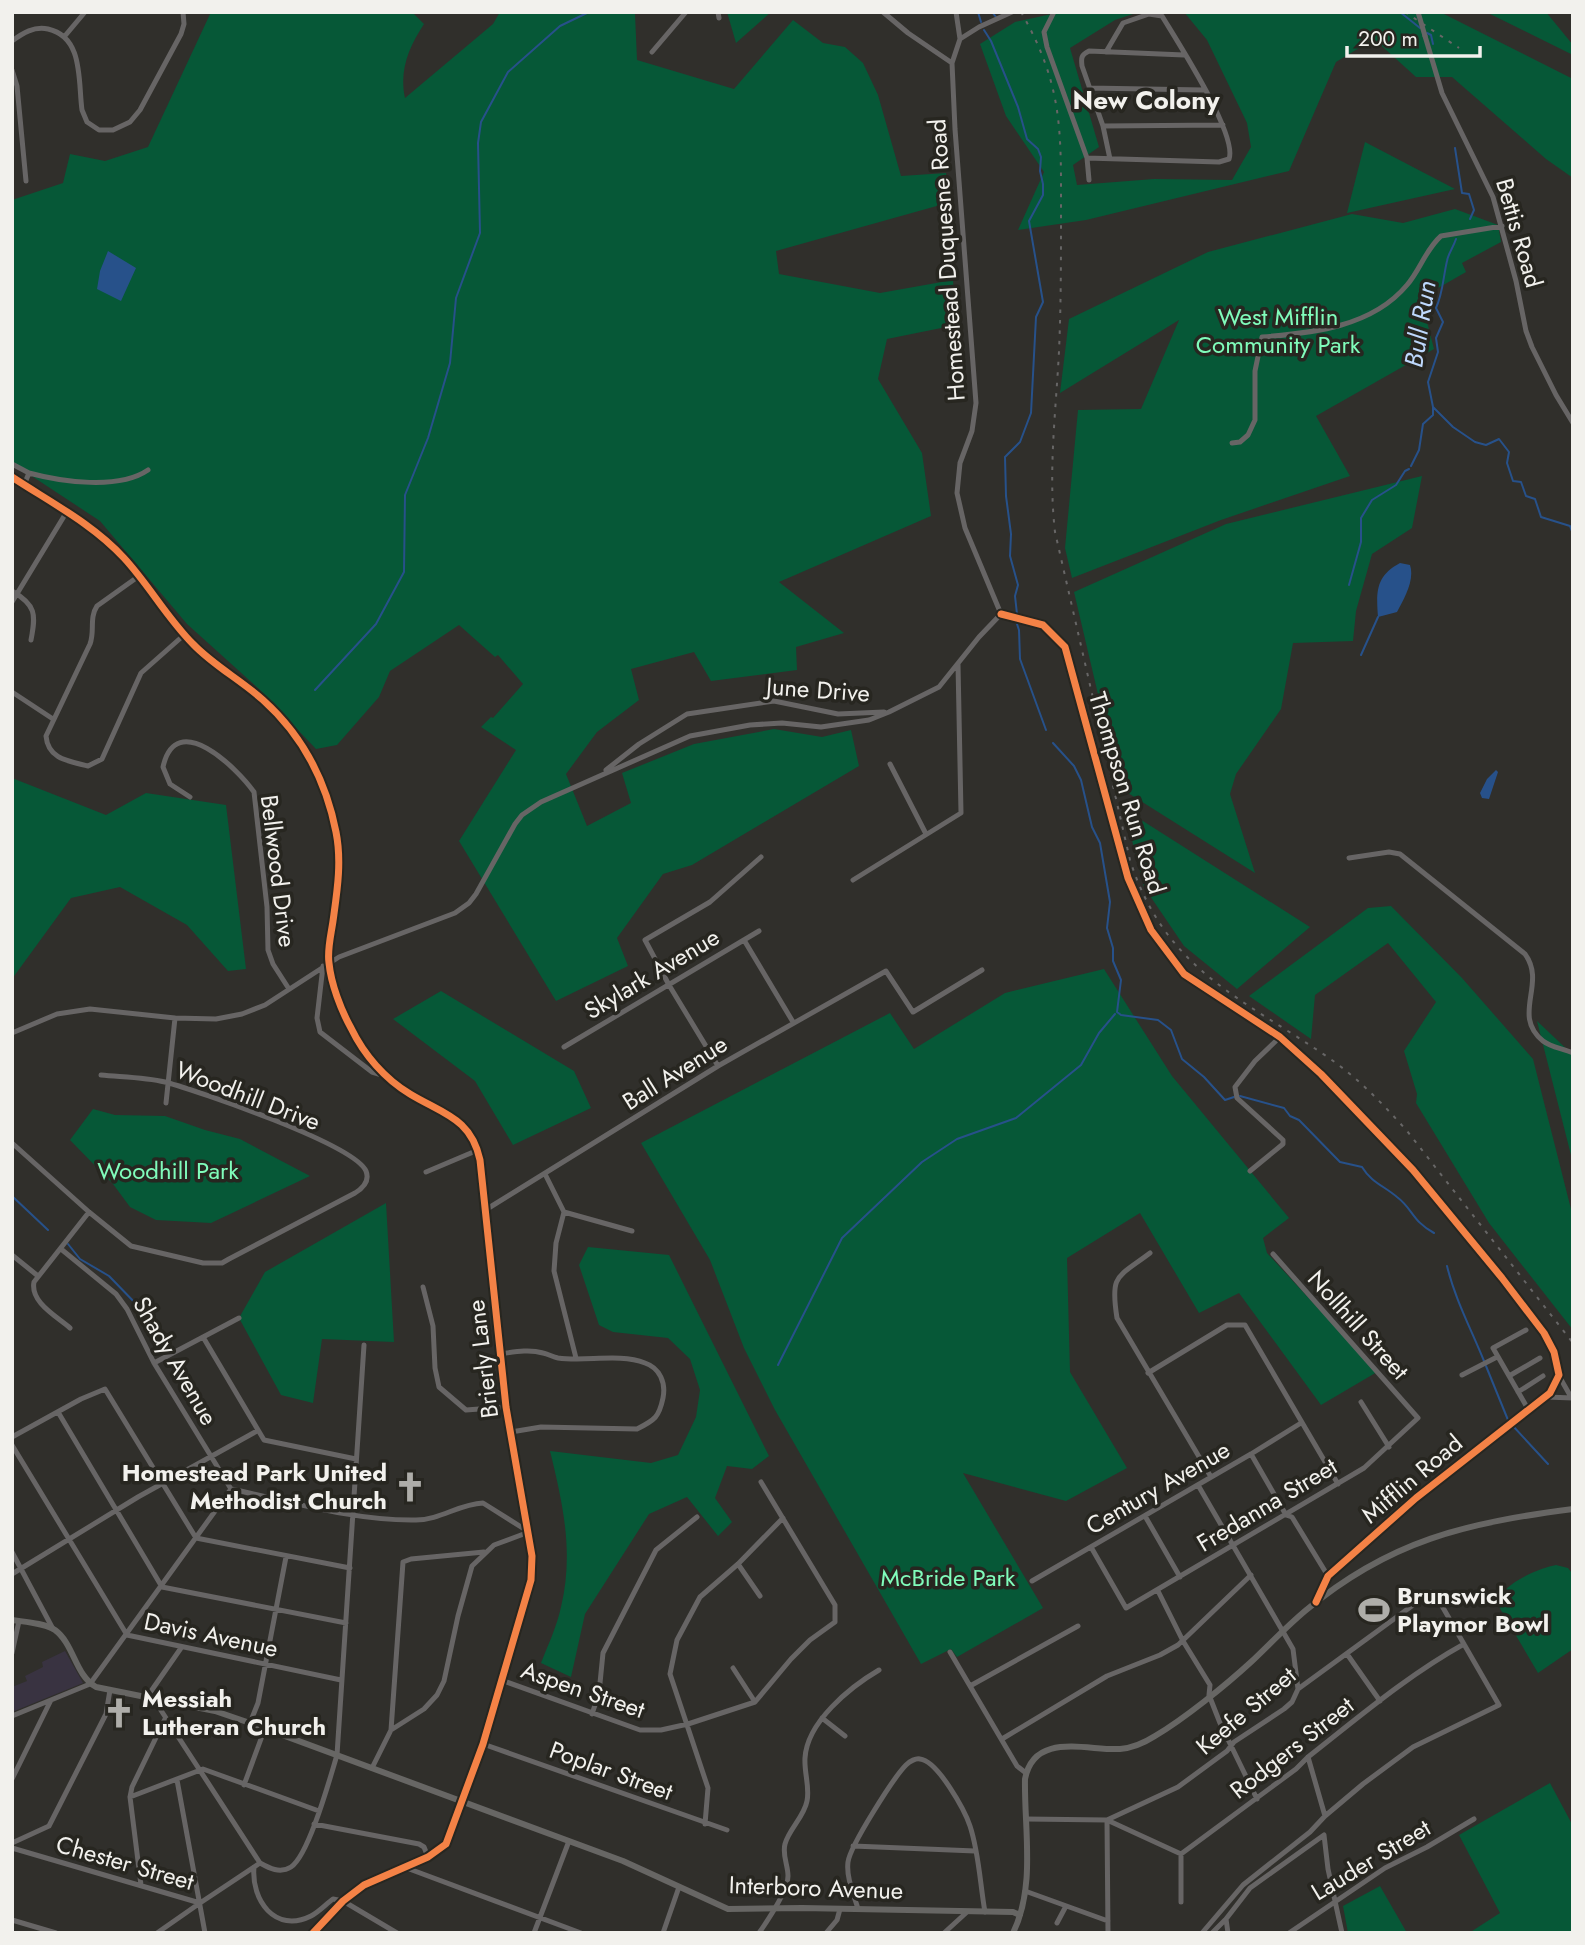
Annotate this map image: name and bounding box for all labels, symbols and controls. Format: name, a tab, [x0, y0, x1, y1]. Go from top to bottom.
scale bar	[1347, 14, 1480, 58]
text: 200 m	[1358, 24, 1418, 54]
district label: New Colony	[1072, 81, 1220, 119]
street label: Homestead Duquesne Road	[919, 118, 974, 402]
street label: Bettis Road	[1487, 174, 1552, 292]
water label: Bull Run	[1394, 278, 1446, 370]
park label: West Mifflin Community Park	[1196, 299, 1361, 362]
street label: June Drive	[762, 668, 871, 711]
street label: Thompson Run Road	[1080, 688, 1175, 898]
street label: Bellwood Drive	[252, 793, 305, 949]
street label: Skylark Avenue	[577, 919, 726, 1028]
street label: Ball Avenue	[615, 1026, 734, 1119]
street label: Woodhill Drive	[171, 1052, 325, 1139]
park label: Woodhill Park	[97, 1153, 239, 1188]
street label: Nollhill Street	[1299, 1262, 1417, 1387]
street label: Shady Avenue	[124, 1290, 226, 1432]
street label: Brierly Lane	[458, 1298, 507, 1420]
street label: Mifflin Road	[1353, 1426, 1470, 1531]
street label: Century Avenue	[1079, 1432, 1236, 1543]
street label: Fredanna Street	[1190, 1449, 1344, 1560]
place label: Homestead Park United Methodist Church	[122, 1455, 387, 1518]
church icon: Homestead Park United Methodist Church	[393, 1470, 427, 1504]
park label: McBride Park	[881, 1560, 1016, 1595]
place label: Brunswick Playmor Bowl	[1397, 1578, 1549, 1641]
sports icon: Brunswick Playmor Bowl	[1357, 1593, 1391, 1627]
street label: Davis Avenue	[141, 1603, 281, 1666]
street label: Aspen Street	[517, 1652, 650, 1727]
street label: Keefe Street	[1188, 1658, 1304, 1763]
place label: Messiah Lutheran Church	[142, 1681, 326, 1744]
street label: Rodgers Street	[1222, 1688, 1361, 1807]
church icon: Messiah Lutheran Church	[102, 1696, 136, 1730]
street label: Poplar Street	[545, 1732, 678, 1809]
street label: Lauder Street	[1304, 1810, 1437, 1909]
street label: Chester Street	[52, 1826, 198, 1899]
street label: Interboro Avenue	[728, 1867, 904, 1908]

